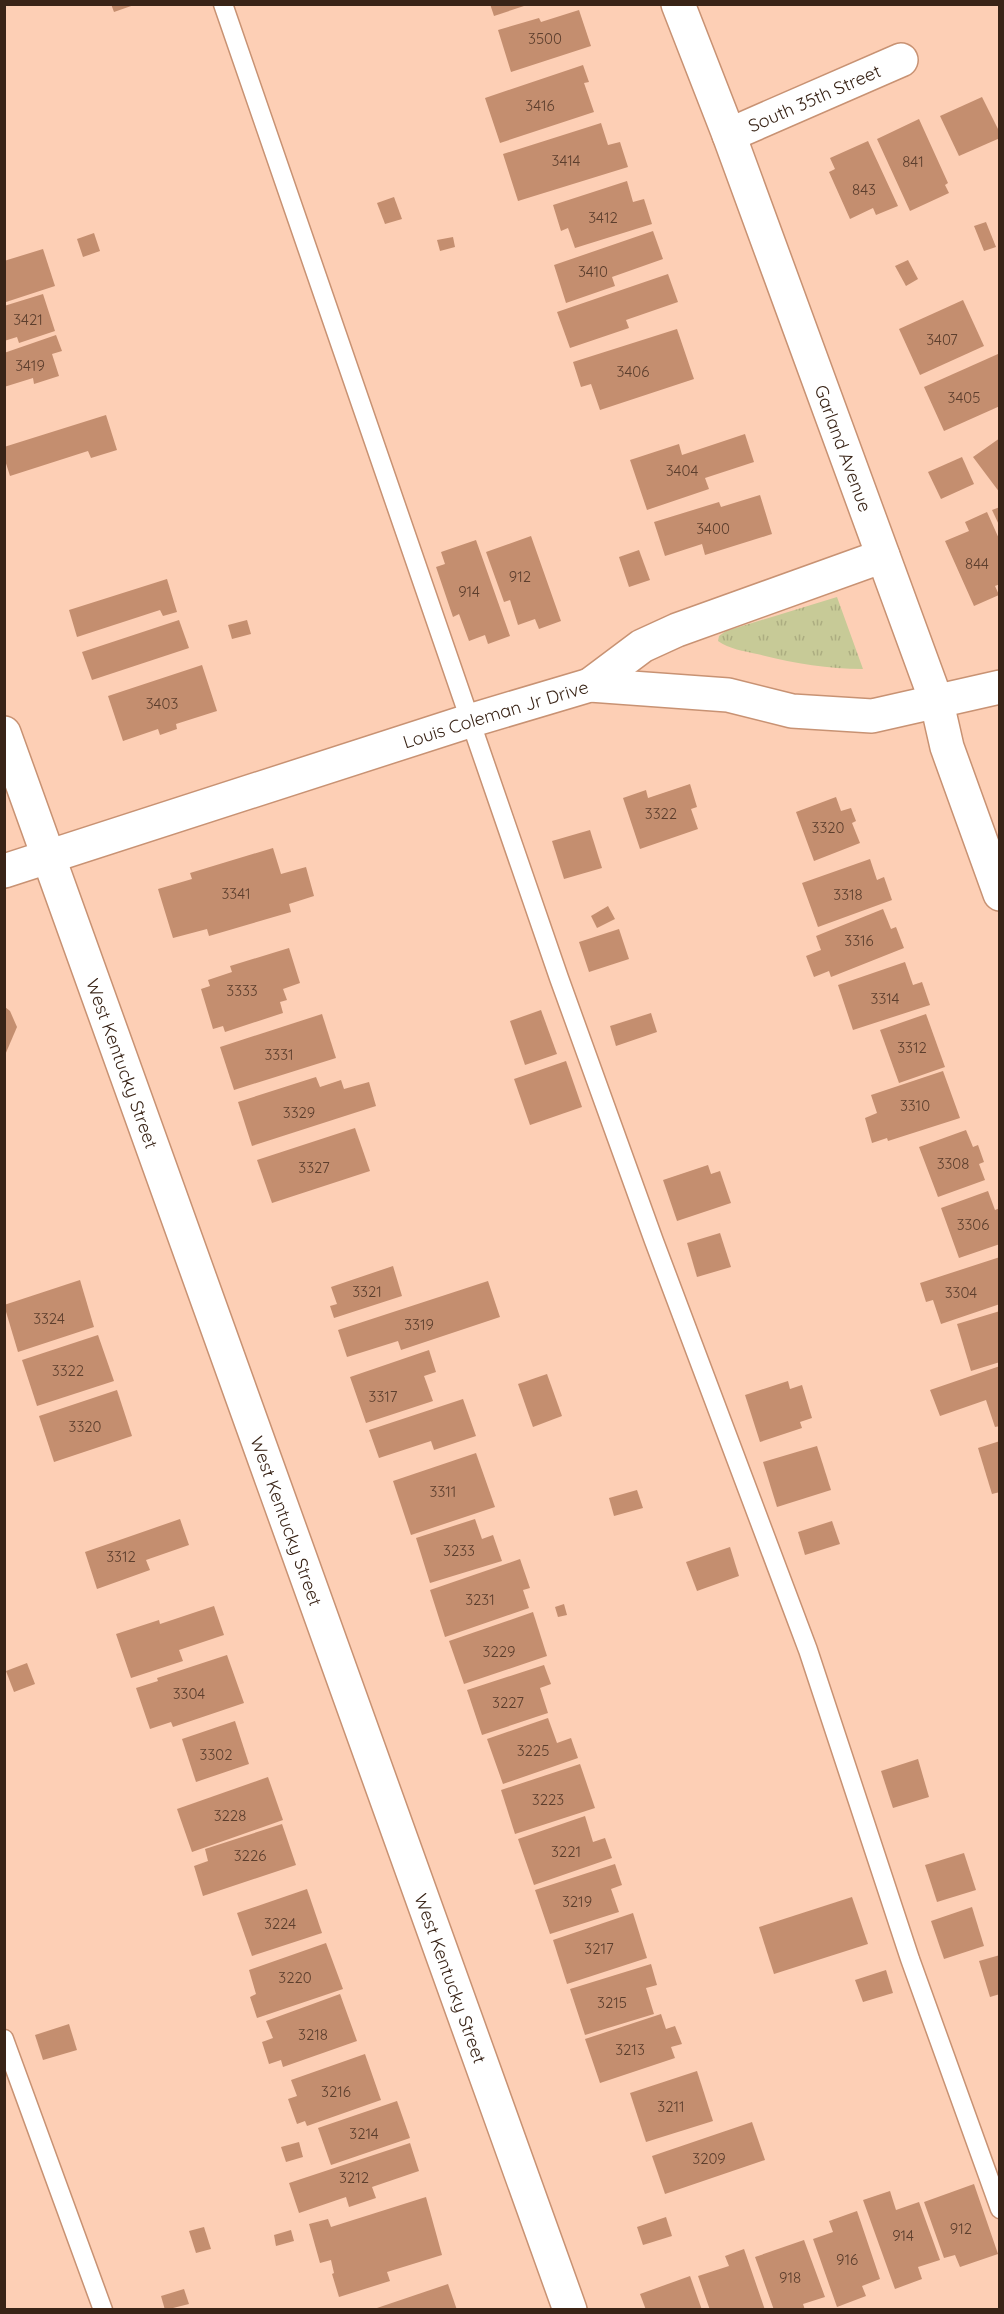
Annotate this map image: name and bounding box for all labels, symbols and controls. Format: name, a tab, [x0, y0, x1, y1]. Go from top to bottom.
house number: 3500	[528, 29, 562, 48]
street label: South 35th Street	[744, 59, 884, 137]
house number: 3416	[525, 96, 555, 115]
house number: 3414	[552, 151, 581, 170]
house number: 841	[902, 152, 924, 171]
house number: 843	[852, 180, 876, 199]
house number: 3412	[588, 208, 618, 227]
house number: 3410	[578, 262, 608, 281]
house number: 3421	[13, 310, 43, 329]
house number: 3407	[926, 330, 958, 349]
house number: 3419	[15, 356, 45, 375]
house number: 3406	[617, 362, 649, 381]
street label: Garland Avenue	[810, 381, 877, 515]
house number: 3405	[948, 388, 980, 407]
house number: 3404	[666, 461, 698, 480]
house number: 3400	[696, 519, 730, 538]
house number: 844	[965, 554, 989, 573]
house number: 912	[509, 567, 531, 586]
house number: 914	[458, 582, 480, 601]
street label: Louis Coleman Jr Drive	[400, 675, 591, 753]
house number: 3403	[146, 694, 178, 713]
house number: 3322	[645, 804, 677, 823]
house number: 3320	[812, 818, 845, 837]
house number: 3341	[221, 884, 251, 903]
house number: 3318	[833, 885, 863, 904]
house number: 3316	[844, 931, 874, 950]
street label: West Kentucky Street	[82, 975, 164, 1151]
house number: 3333	[226, 981, 258, 1000]
house number: 3314	[871, 989, 900, 1008]
house number: 3312	[897, 1038, 927, 1057]
house number: 3331	[264, 1045, 294, 1064]
house number: 3310	[900, 1096, 930, 1115]
house number: 3329	[283, 1103, 315, 1122]
house number: 3308	[937, 1154, 969, 1173]
house number: 3327	[298, 1158, 330, 1177]
house number: 3306	[957, 1215, 989, 1234]
house number: 3321	[352, 1282, 382, 1301]
house number: 3304	[945, 1283, 977, 1302]
house number: 3324	[33, 1309, 65, 1328]
house number: 3319	[404, 1315, 434, 1334]
house number: 3322	[52, 1361, 84, 1380]
house number: 3317	[369, 1387, 398, 1406]
house number: 3320	[69, 1417, 102, 1436]
street label: West Kentucky Street	[246, 1433, 328, 1609]
house number: 3311	[430, 1482, 456, 1501]
house number: 3233	[443, 1541, 475, 1560]
house number: 3312	[106, 1547, 136, 1566]
house number: 3231	[465, 1590, 495, 1609]
house number: 3229	[483, 1642, 515, 1661]
house number: 3304	[173, 1684, 205, 1703]
house number: 3227	[492, 1693, 524, 1712]
house number: 3225	[517, 1741, 549, 1760]
house number: 3302	[200, 1745, 232, 1764]
house number: 3223	[532, 1790, 564, 1809]
house number: 3228	[214, 1806, 246, 1825]
house number: 3221	[551, 1842, 581, 1861]
house number: 3226	[234, 1846, 266, 1865]
street label: West Kentucky Street	[410, 1890, 492, 2066]
house number: 3219	[562, 1892, 592, 1911]
house number: 3224	[264, 1914, 296, 1933]
house number: 3217	[584, 1939, 614, 1958]
house number: 3220	[278, 1968, 312, 1987]
house number: 3215	[597, 1993, 627, 2012]
house number: 3218	[298, 2025, 328, 2044]
house number: 3213	[615, 2040, 645, 2059]
house number: 3216	[321, 2082, 351, 2101]
house number: 3211	[657, 2097, 685, 2116]
house number: 3214	[349, 2124, 379, 2143]
house number: 3209	[692, 2149, 726, 2168]
house number: 3212	[339, 2168, 369, 2187]
house number: 912	[950, 2219, 972, 2238]
house number: 914	[892, 2226, 914, 2245]
house number: 916	[836, 2250, 858, 2269]
house number: 918	[779, 2268, 801, 2287]

